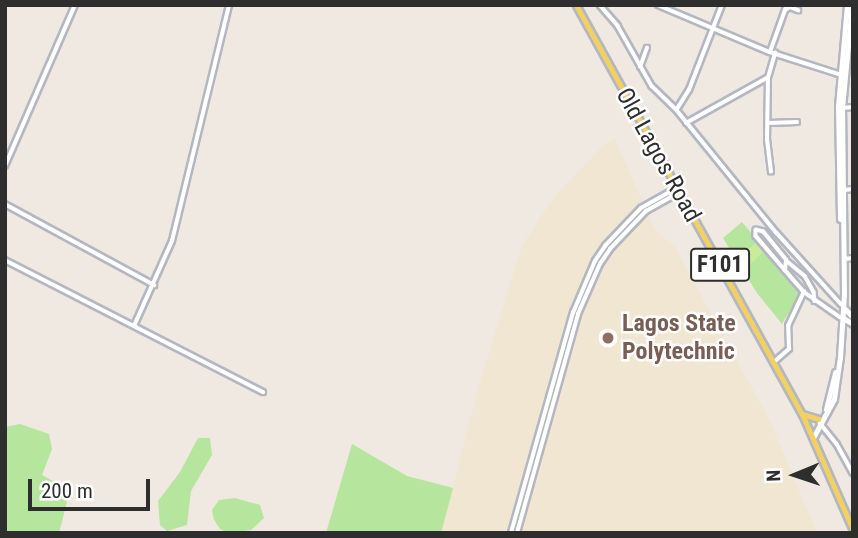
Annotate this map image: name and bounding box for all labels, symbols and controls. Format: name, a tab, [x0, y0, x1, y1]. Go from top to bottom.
street label: Old Lagos Road	[609, 83, 707, 227]
road number: F101	[688, 246, 752, 284]
place label: Lagos State Polytechnic	[622, 310, 736, 366]
marker: Lagos State Polytechnic	[600, 330, 616, 346]
north arrow	[760, 440, 830, 510]
scale bar	[32, 464, 154, 508]
text: N	[762, 470, 785, 482]
text: 200 m	[41, 479, 93, 503]

